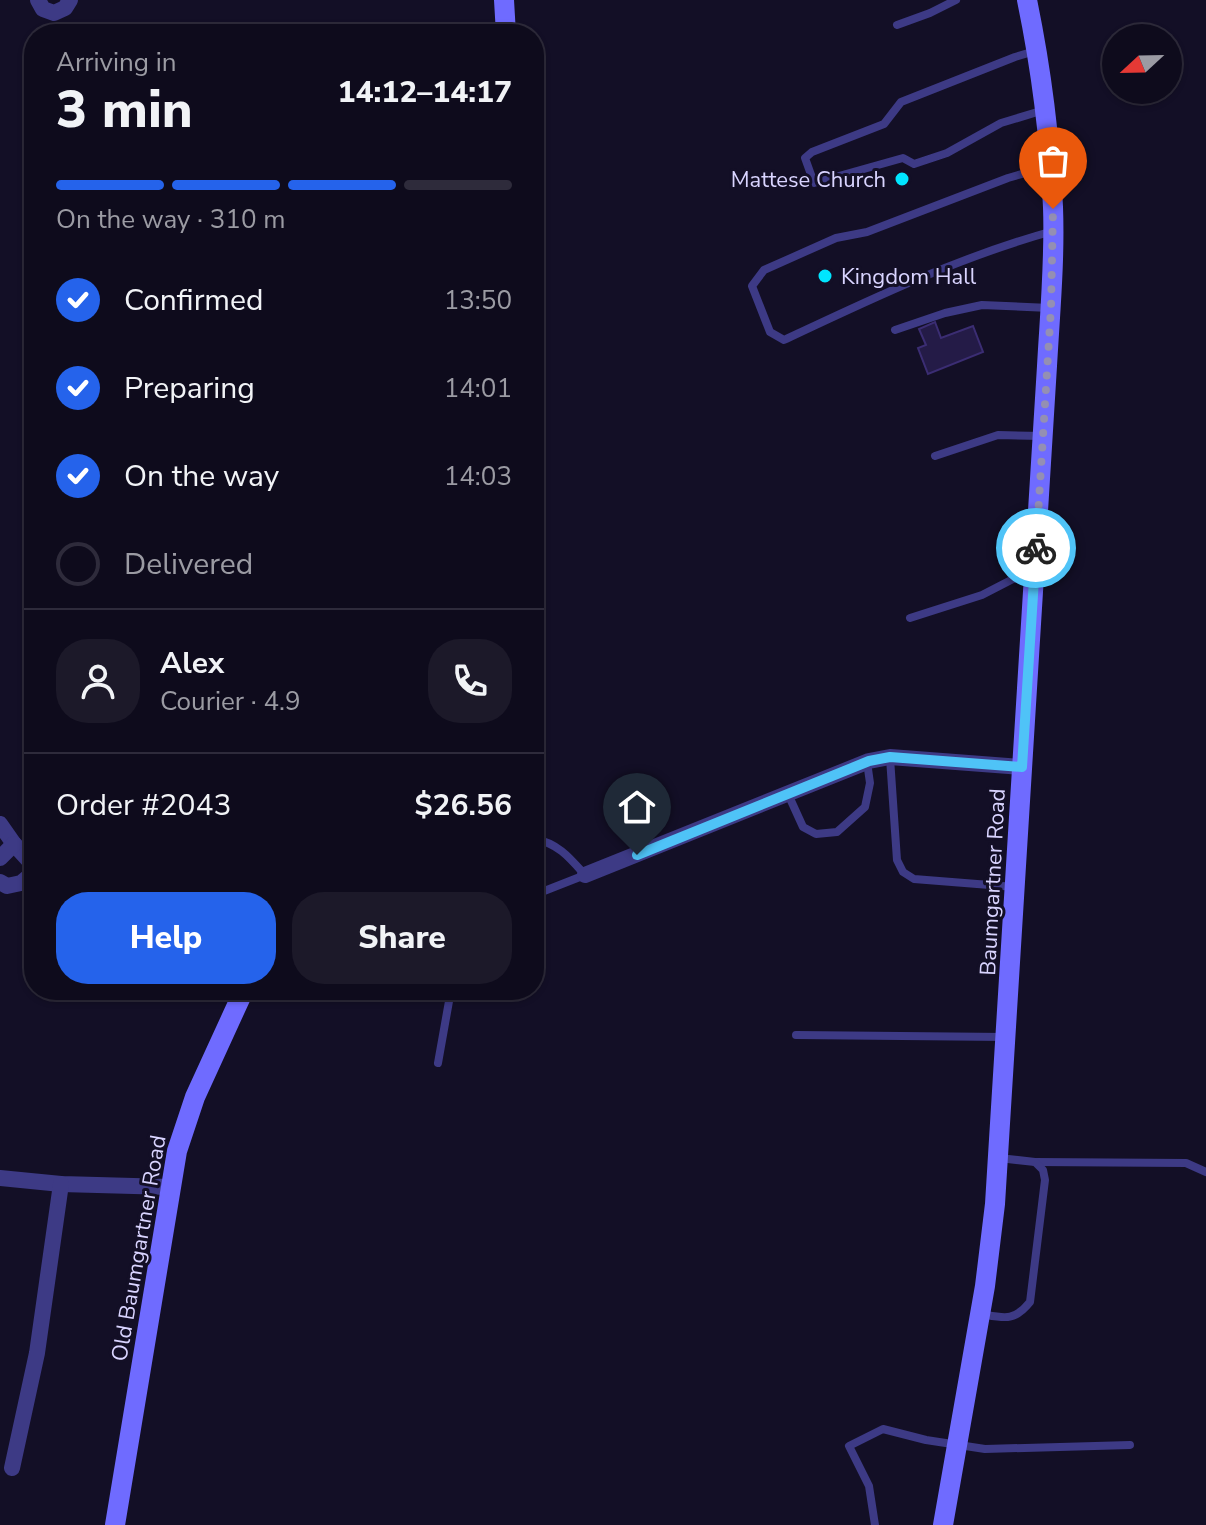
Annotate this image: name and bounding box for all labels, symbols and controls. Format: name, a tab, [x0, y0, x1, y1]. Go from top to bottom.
north arrow	[1102, 24, 1182, 104]
map controls	[1102, 24, 1182, 104]
text: Arriving in	[56, 45, 177, 80]
text: 14:12–14:17	[337, 72, 512, 113]
text: 3 min	[56, 74, 193, 145]
pin	[1019, 127, 1087, 209]
icon: bag	[1031, 139, 1075, 183]
place label: Mattese Church	[731, 165, 886, 195]
marker: Mattese Church	[893, 170, 911, 188]
text: On the way · 310 m	[56, 202, 285, 237]
place label: Kingdom Hall	[841, 262, 977, 292]
marker: Kingdom Hall	[816, 267, 834, 285]
icon: check	[56, 278, 100, 322]
text: Confirmed	[124, 280, 264, 321]
text: 13:50	[444, 283, 512, 318]
icon: check	[56, 366, 100, 410]
text: Preparing	[124, 368, 255, 409]
text: 14:01	[444, 371, 512, 406]
icon: check	[56, 454, 100, 498]
text: On the way	[124, 456, 279, 497]
text: 14:03	[444, 459, 512, 494]
courier	[996, 508, 1076, 588]
icon: bike	[1014, 526, 1058, 570]
text: Delivered	[124, 544, 253, 585]
button: person	[56, 639, 140, 723]
button: phone	[428, 639, 512, 723]
text: Alex	[160, 643, 224, 684]
text: Courier · 4.9	[160, 684, 301, 719]
pin	[603, 773, 671, 855]
text: Order #2043	[56, 785, 231, 826]
text: $26.56	[415, 785, 512, 826]
icon: home	[615, 785, 659, 829]
street label: Baumgartner Road	[973, 788, 1013, 976]
button: Help	[56, 892, 276, 984]
button: Share	[292, 892, 512, 984]
street label: Old Baumgartner Road	[104, 1133, 174, 1364]

